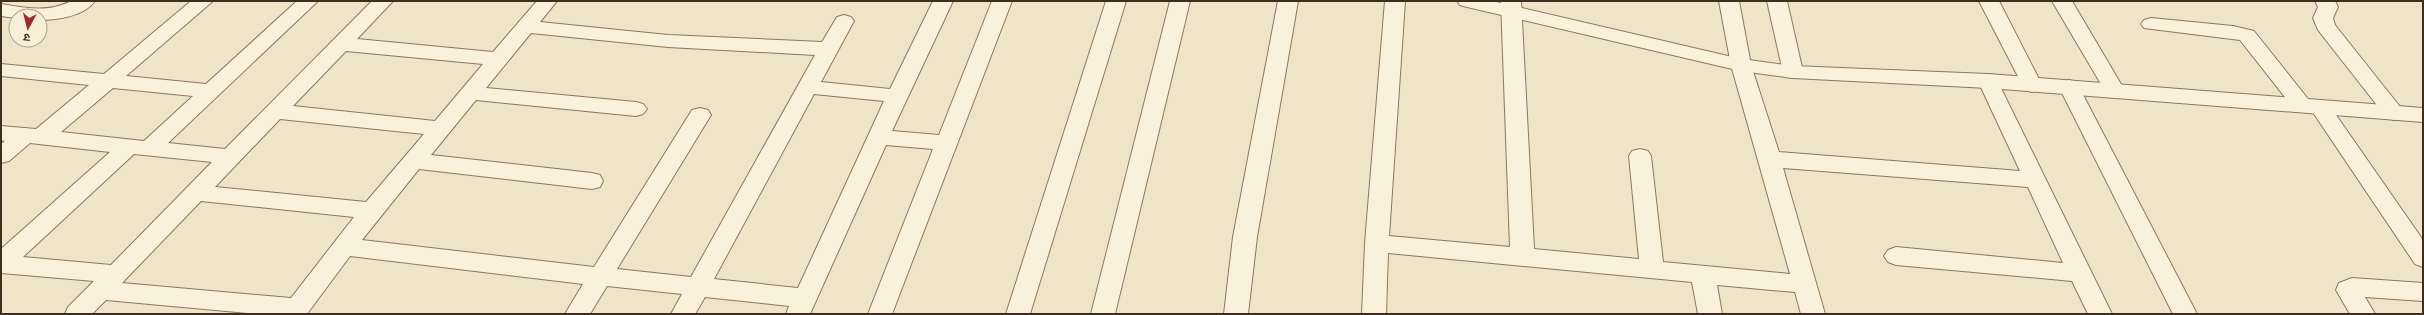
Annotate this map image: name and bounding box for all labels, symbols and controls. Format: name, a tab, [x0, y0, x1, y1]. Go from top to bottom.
north arrow	[8, 8, 48, 48]
text: उ	[22, 31, 31, 44]

